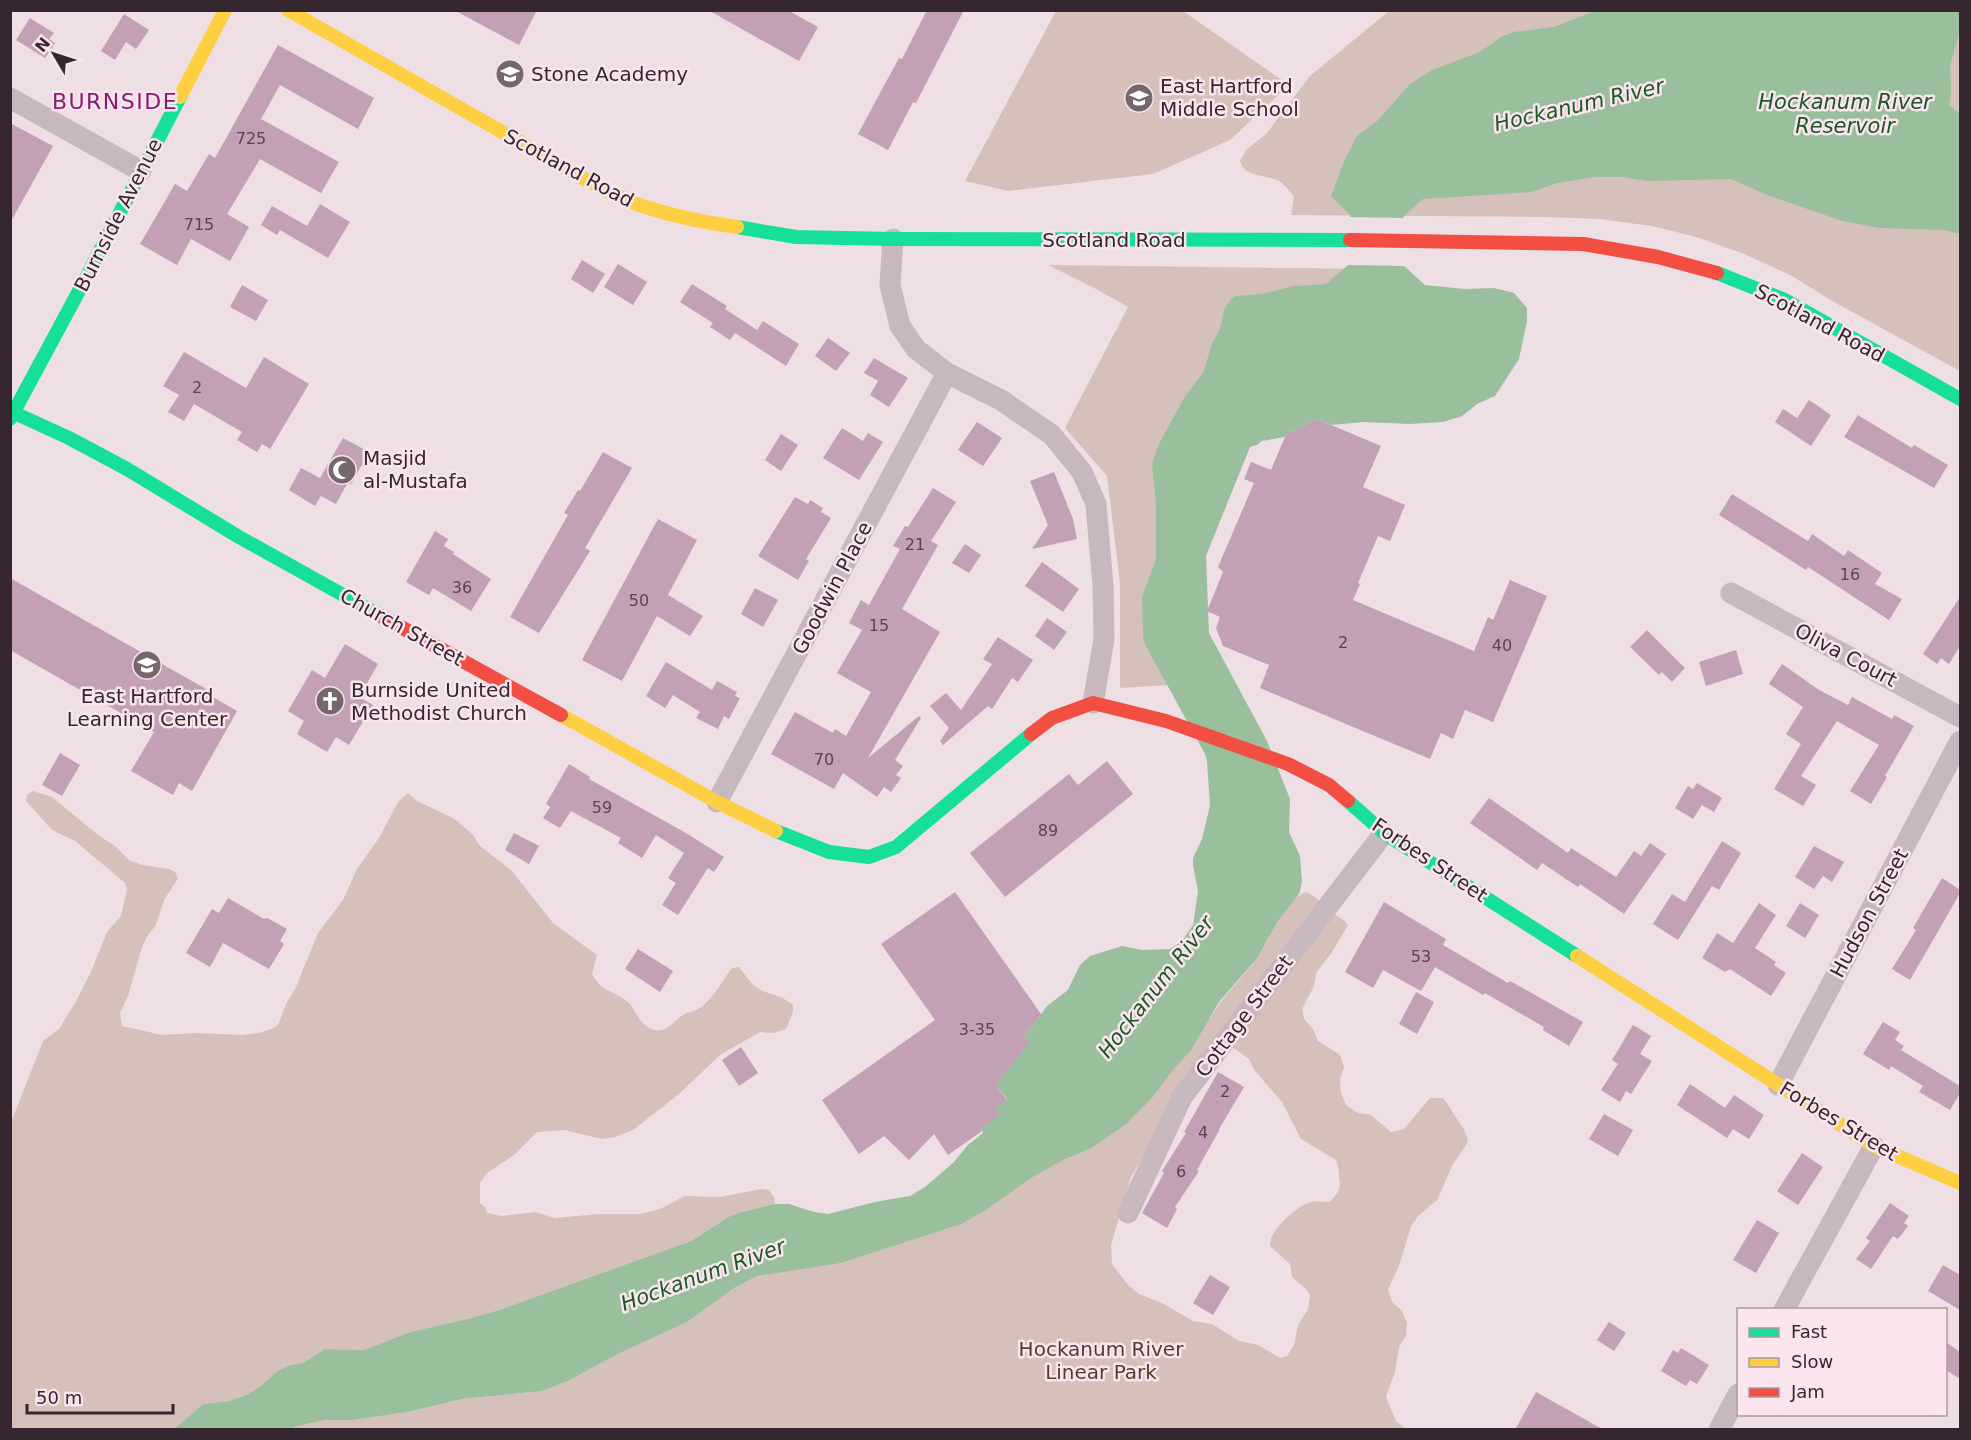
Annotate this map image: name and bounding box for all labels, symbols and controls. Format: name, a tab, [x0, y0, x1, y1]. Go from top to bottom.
north arrow	[24, 24, 84, 84]
text: N	[31, 34, 54, 56]
school or university icon: Stone Academy	[494, 58, 526, 90]
place label: Stone Academy	[531, 62, 688, 86]
place label: East Hartford Middle School	[1160, 74, 1299, 121]
water label: Hockanum River	[1492, 74, 1667, 136]
school or university icon: East Hartford Middle School	[1123, 82, 1155, 114]
district label: BURNSIDE	[52, 89, 178, 114]
water label: Hockanum River Reservoir	[1758, 90, 1933, 138]
street label: Scotland Road	[500, 124, 638, 212]
house number: 725	[236, 129, 266, 148]
street label: Burnside Avenue	[69, 134, 167, 296]
house number: 715	[184, 215, 214, 234]
street label: Scotland Road	[1042, 228, 1186, 252]
street label: Scotland Road	[1751, 279, 1889, 367]
house number: 2	[192, 378, 202, 397]
place label: Masjid al-Mustafa	[363, 446, 468, 493]
mosque icon: Masjid al-Mustafa	[326, 454, 358, 486]
street label: Goodwin Place	[787, 518, 877, 658]
house number: 21	[905, 535, 925, 554]
house number: 16	[1840, 565, 1860, 584]
house number: 36	[452, 578, 472, 597]
street label: Church Street	[336, 583, 468, 671]
house number: 50	[629, 591, 649, 610]
house number: 15	[869, 616, 889, 635]
street label: Oliva Court	[1791, 618, 1901, 692]
house number: 2	[1338, 633, 1348, 652]
house number: 40	[1492, 636, 1512, 655]
school or university icon: East Hartford Learning Center	[131, 649, 163, 681]
place label: Burnside United Methodist Church	[351, 678, 527, 725]
place label: East Hartford Learning Center	[67, 684, 228, 731]
church icon: Burnside United Methodist Church	[314, 685, 346, 717]
house number: 70	[814, 750, 834, 769]
house number: 59	[592, 798, 612, 817]
street label: Forbes Street	[1368, 813, 1492, 907]
house number: 89	[1038, 821, 1058, 840]
street label: Hudson Street	[1825, 844, 1913, 982]
water label: Hockanum River	[1093, 910, 1220, 1063]
house number: 53	[1411, 947, 1431, 966]
street label: Cottage Street	[1190, 950, 1298, 1082]
house number: 3-35	[959, 1020, 995, 1039]
street label: Forbes Street	[1775, 1076, 1903, 1166]
house number: 2	[1220, 1082, 1230, 1101]
house number: 4	[1198, 1123, 1208, 1142]
house number: 6	[1176, 1162, 1186, 1181]
water label: Hockanum River	[617, 1234, 790, 1316]
legend	[1737, 1308, 1947, 1416]
text: Fast	[1791, 1321, 1827, 1342]
park label: Hockanum River Linear Park	[1019, 1337, 1184, 1384]
text: Slow	[1791, 1351, 1833, 1372]
scale bar	[27, 1377, 172, 1415]
text: Jam	[1790, 1381, 1825, 1402]
text: 50 m	[36, 1387, 82, 1408]

